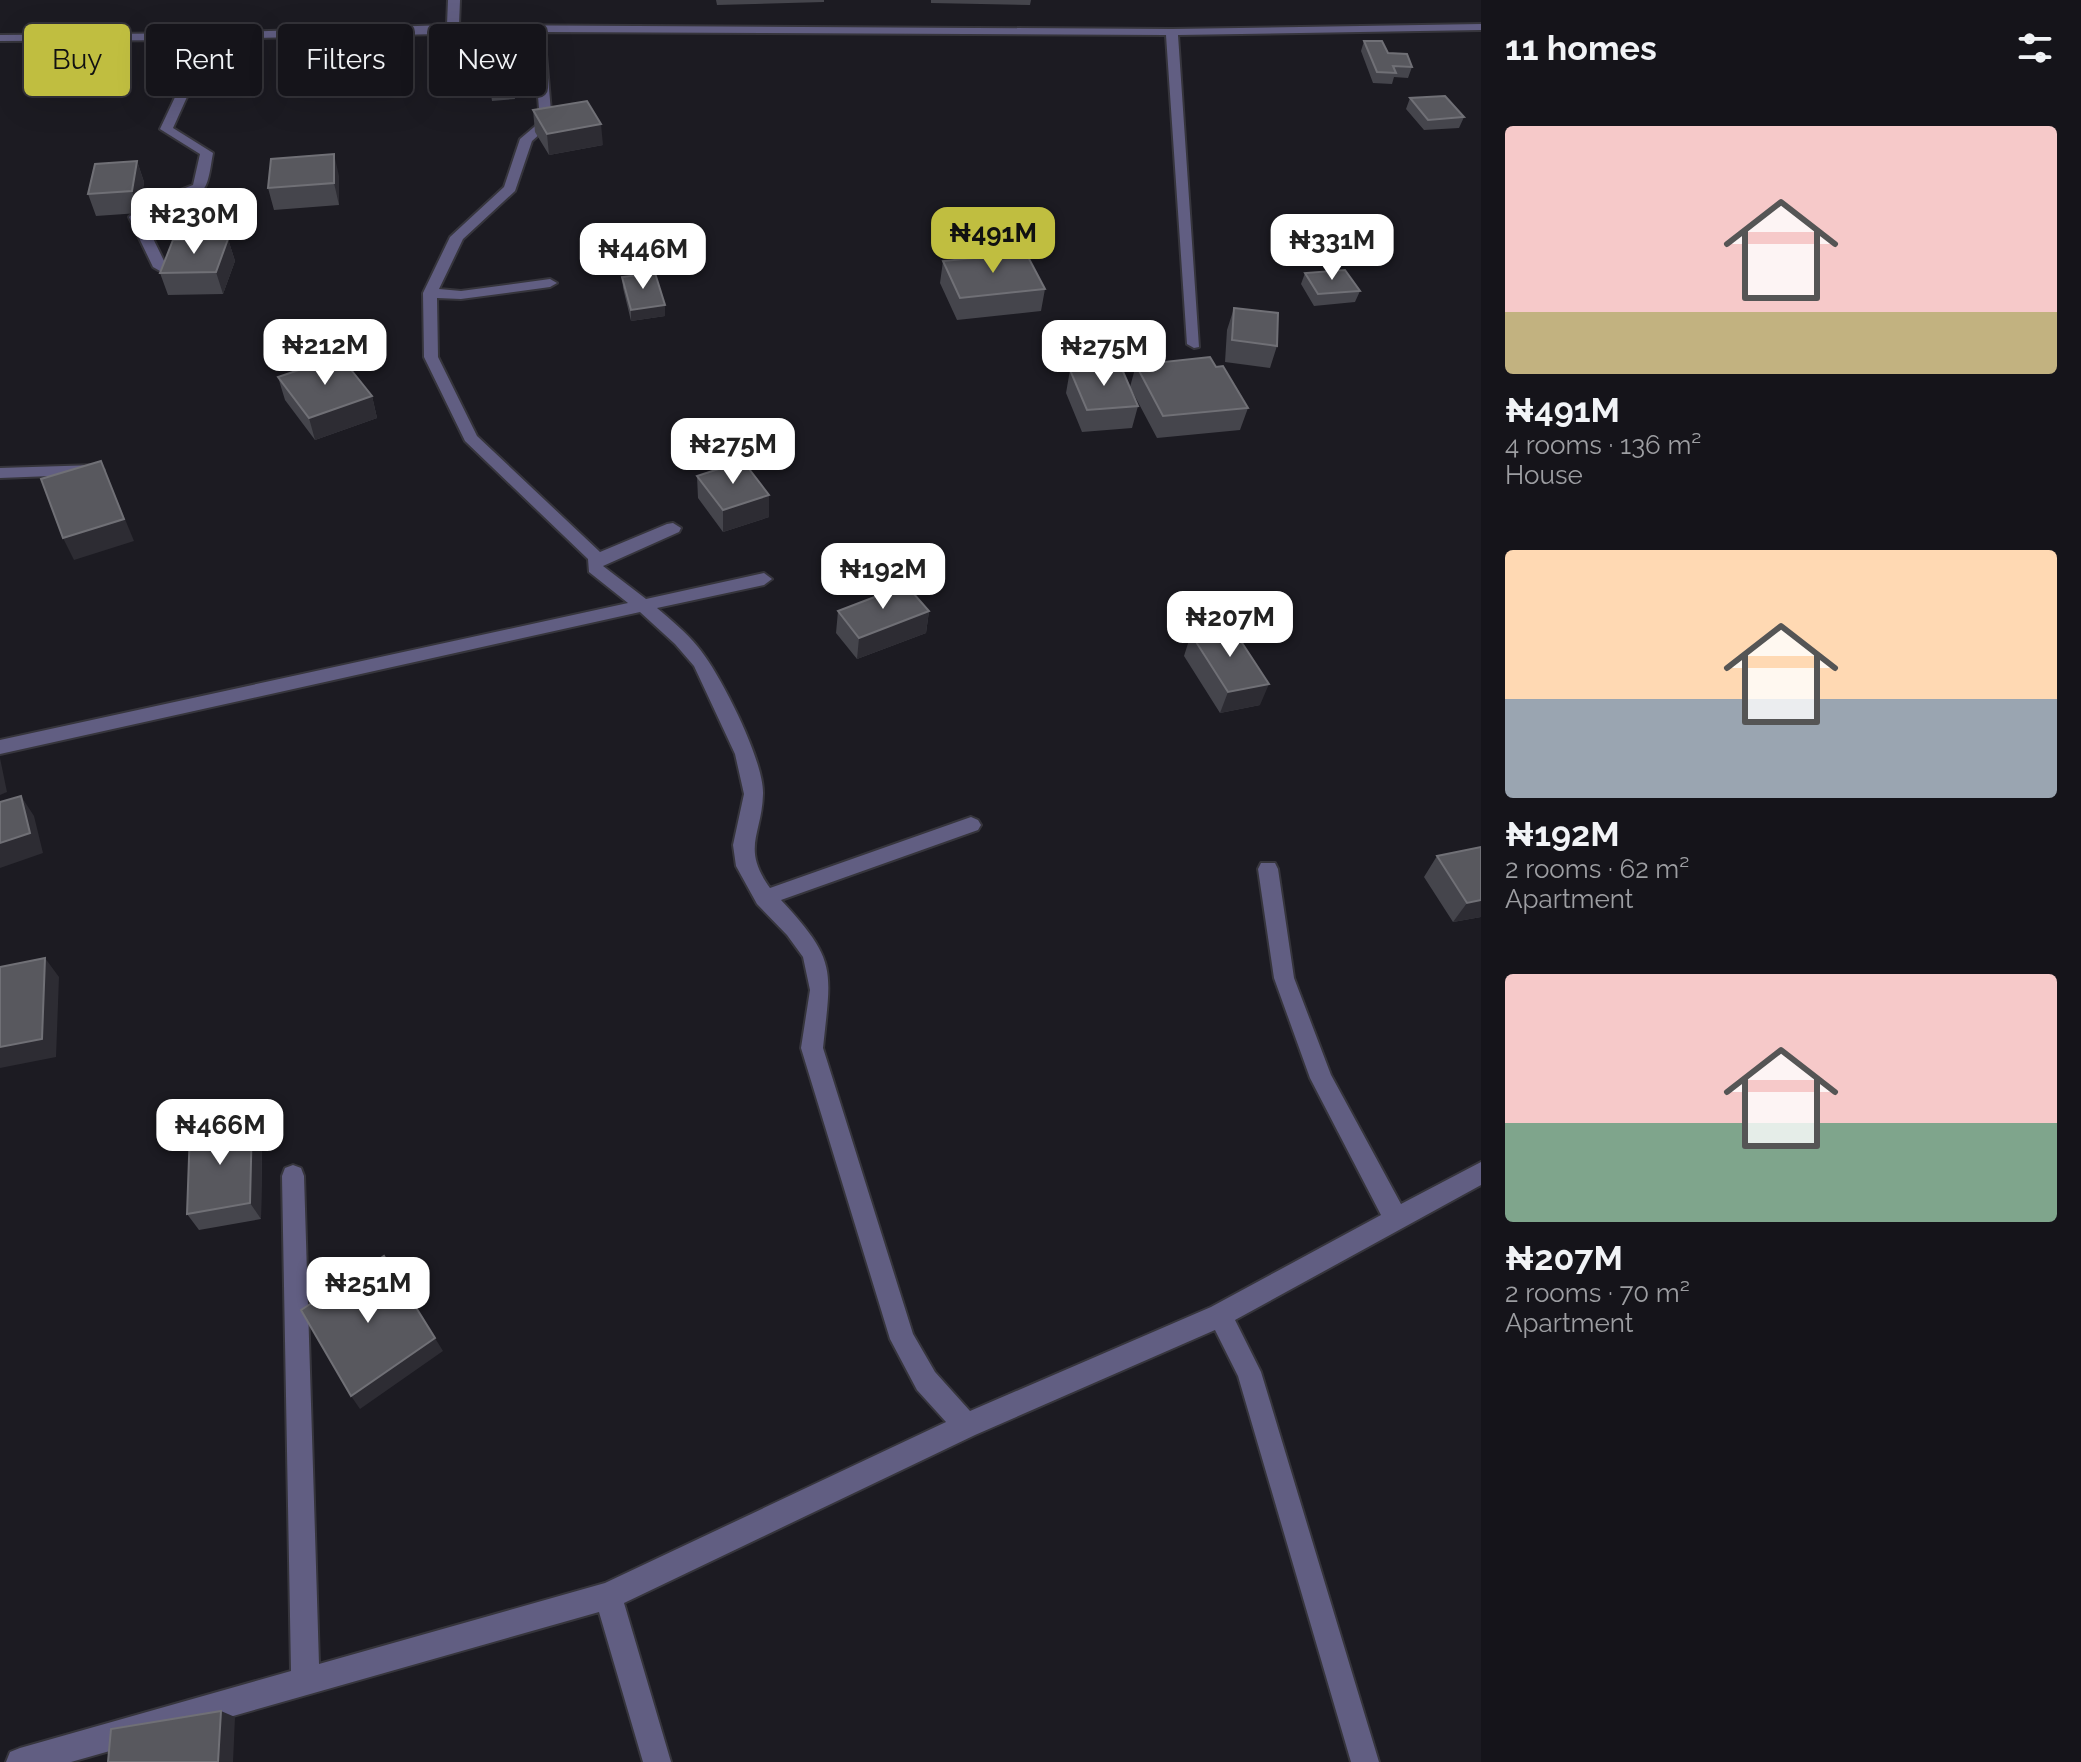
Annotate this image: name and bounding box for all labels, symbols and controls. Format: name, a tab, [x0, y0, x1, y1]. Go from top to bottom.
chip: Buy	[24, 24, 130, 96]
chip: Rent	[146, 24, 262, 96]
chip: Filters	[278, 24, 413, 96]
chip: New	[429, 24, 546, 96]
icon: filters	[2013, 26, 2057, 70]
text: 11 homes	[1505, 28, 1657, 68]
icon: home	[1709, 178, 1853, 322]
pin: ₦230M	[138, 188, 250, 256]
text: ₦230M	[149, 199, 239, 229]
pin: ₦491M	[937, 207, 1049, 275]
pin: ₦331M	[1276, 214, 1388, 282]
text: ₦491M	[949, 218, 1037, 248]
pin: ₦446M	[587, 223, 699, 291]
text: ₦331M	[1289, 225, 1375, 255]
text: ₦446M	[598, 234, 688, 264]
pin: ₦212M	[269, 319, 381, 387]
pin: ₦275M	[1048, 320, 1160, 388]
text: ₦212M	[281, 330, 369, 360]
text: ₦275M	[1060, 331, 1148, 361]
text: ₦491M	[1505, 390, 1620, 430]
pin: ₦275M	[677, 418, 789, 486]
text: ₦275M	[689, 429, 777, 459]
text: 4 rooms · 136 m²	[1505, 430, 1701, 460]
text: House	[1505, 460, 1583, 490]
pin: ₦192M	[827, 543, 939, 611]
text: ₦192M	[839, 554, 927, 584]
pin: ₦207M	[1174, 591, 1286, 659]
text: ₦207M	[1185, 602, 1275, 632]
icon: home	[1709, 602, 1853, 746]
text: ₦192M	[1505, 814, 1620, 854]
text: 2 rooms · 62 m²	[1505, 854, 1689, 884]
text: Apartment	[1505, 884, 1634, 914]
icon: home	[1709, 1026, 1853, 1170]
pin: ₦466M	[164, 1099, 276, 1167]
text: ₦466M	[174, 1110, 266, 1140]
text: ₦207M	[1505, 1238, 1623, 1278]
pin: ₦251M	[312, 1257, 424, 1325]
text: ₦251M	[325, 1268, 411, 1298]
text: 2 rooms · 70 m²	[1505, 1278, 1690, 1308]
text: Apartment	[1505, 1308, 1634, 1338]

